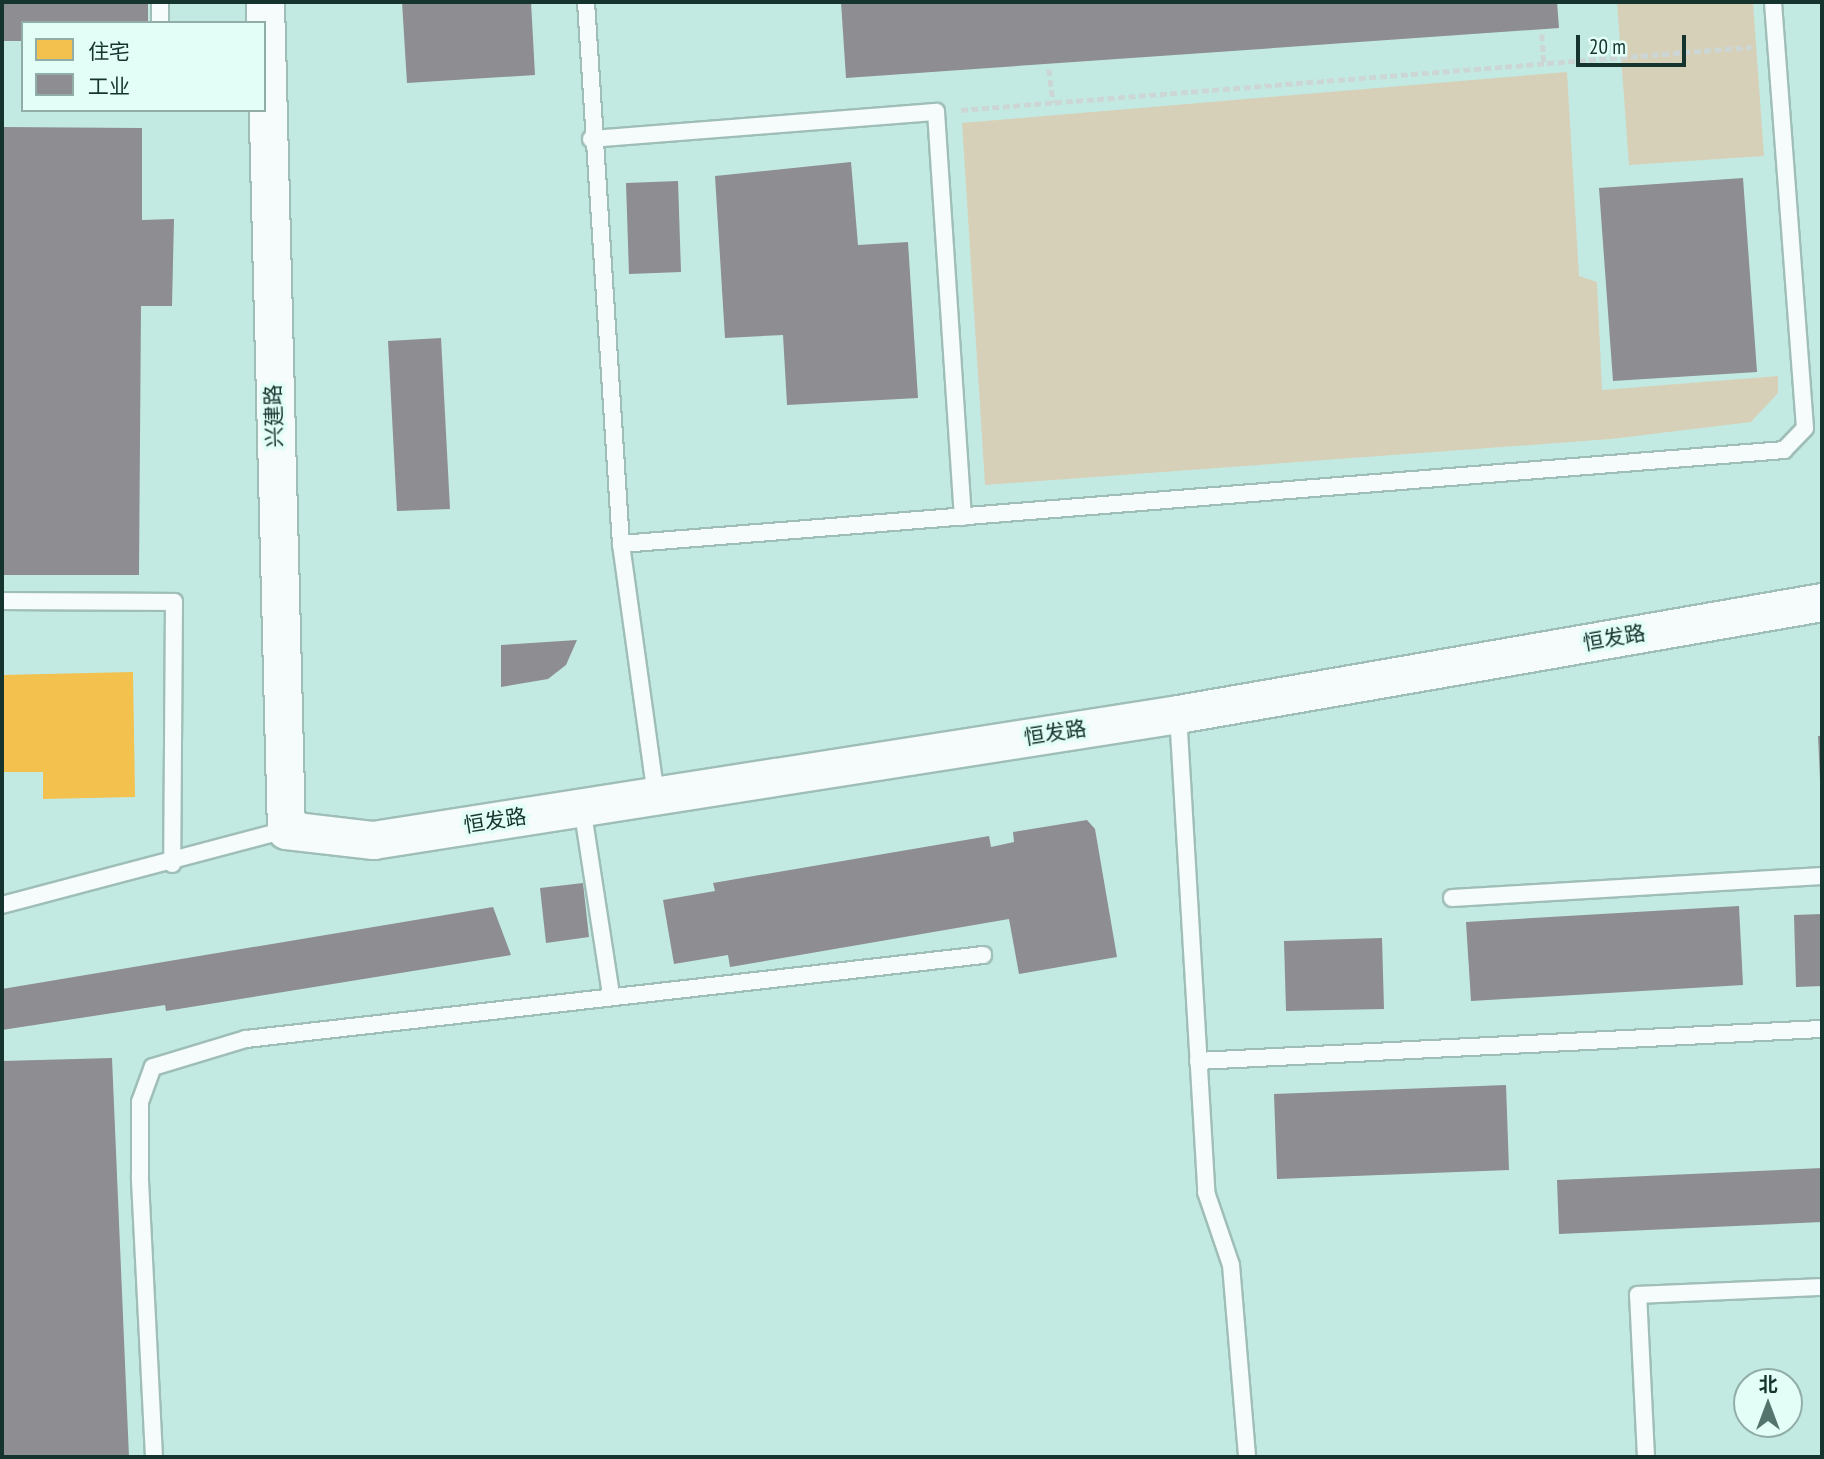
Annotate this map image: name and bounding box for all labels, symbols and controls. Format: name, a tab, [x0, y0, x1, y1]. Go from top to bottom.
legend	[21, 21, 266, 112]
scale bar	[1579, 21, 1689, 65]
text: 20 m	[1589, 33, 1626, 60]
text: 住宅	[88, 38, 130, 65]
text: 工业	[88, 73, 130, 100]
street label: 兴建路	[260, 384, 288, 448]
street label: 恒发路	[1581, 620, 1647, 656]
street label: 恒发路	[1022, 716, 1088, 750]
street label: 恒发路	[462, 804, 528, 838]
north arrow	[1733, 1368, 1803, 1438]
text: 北	[1758, 1372, 1778, 1396]

